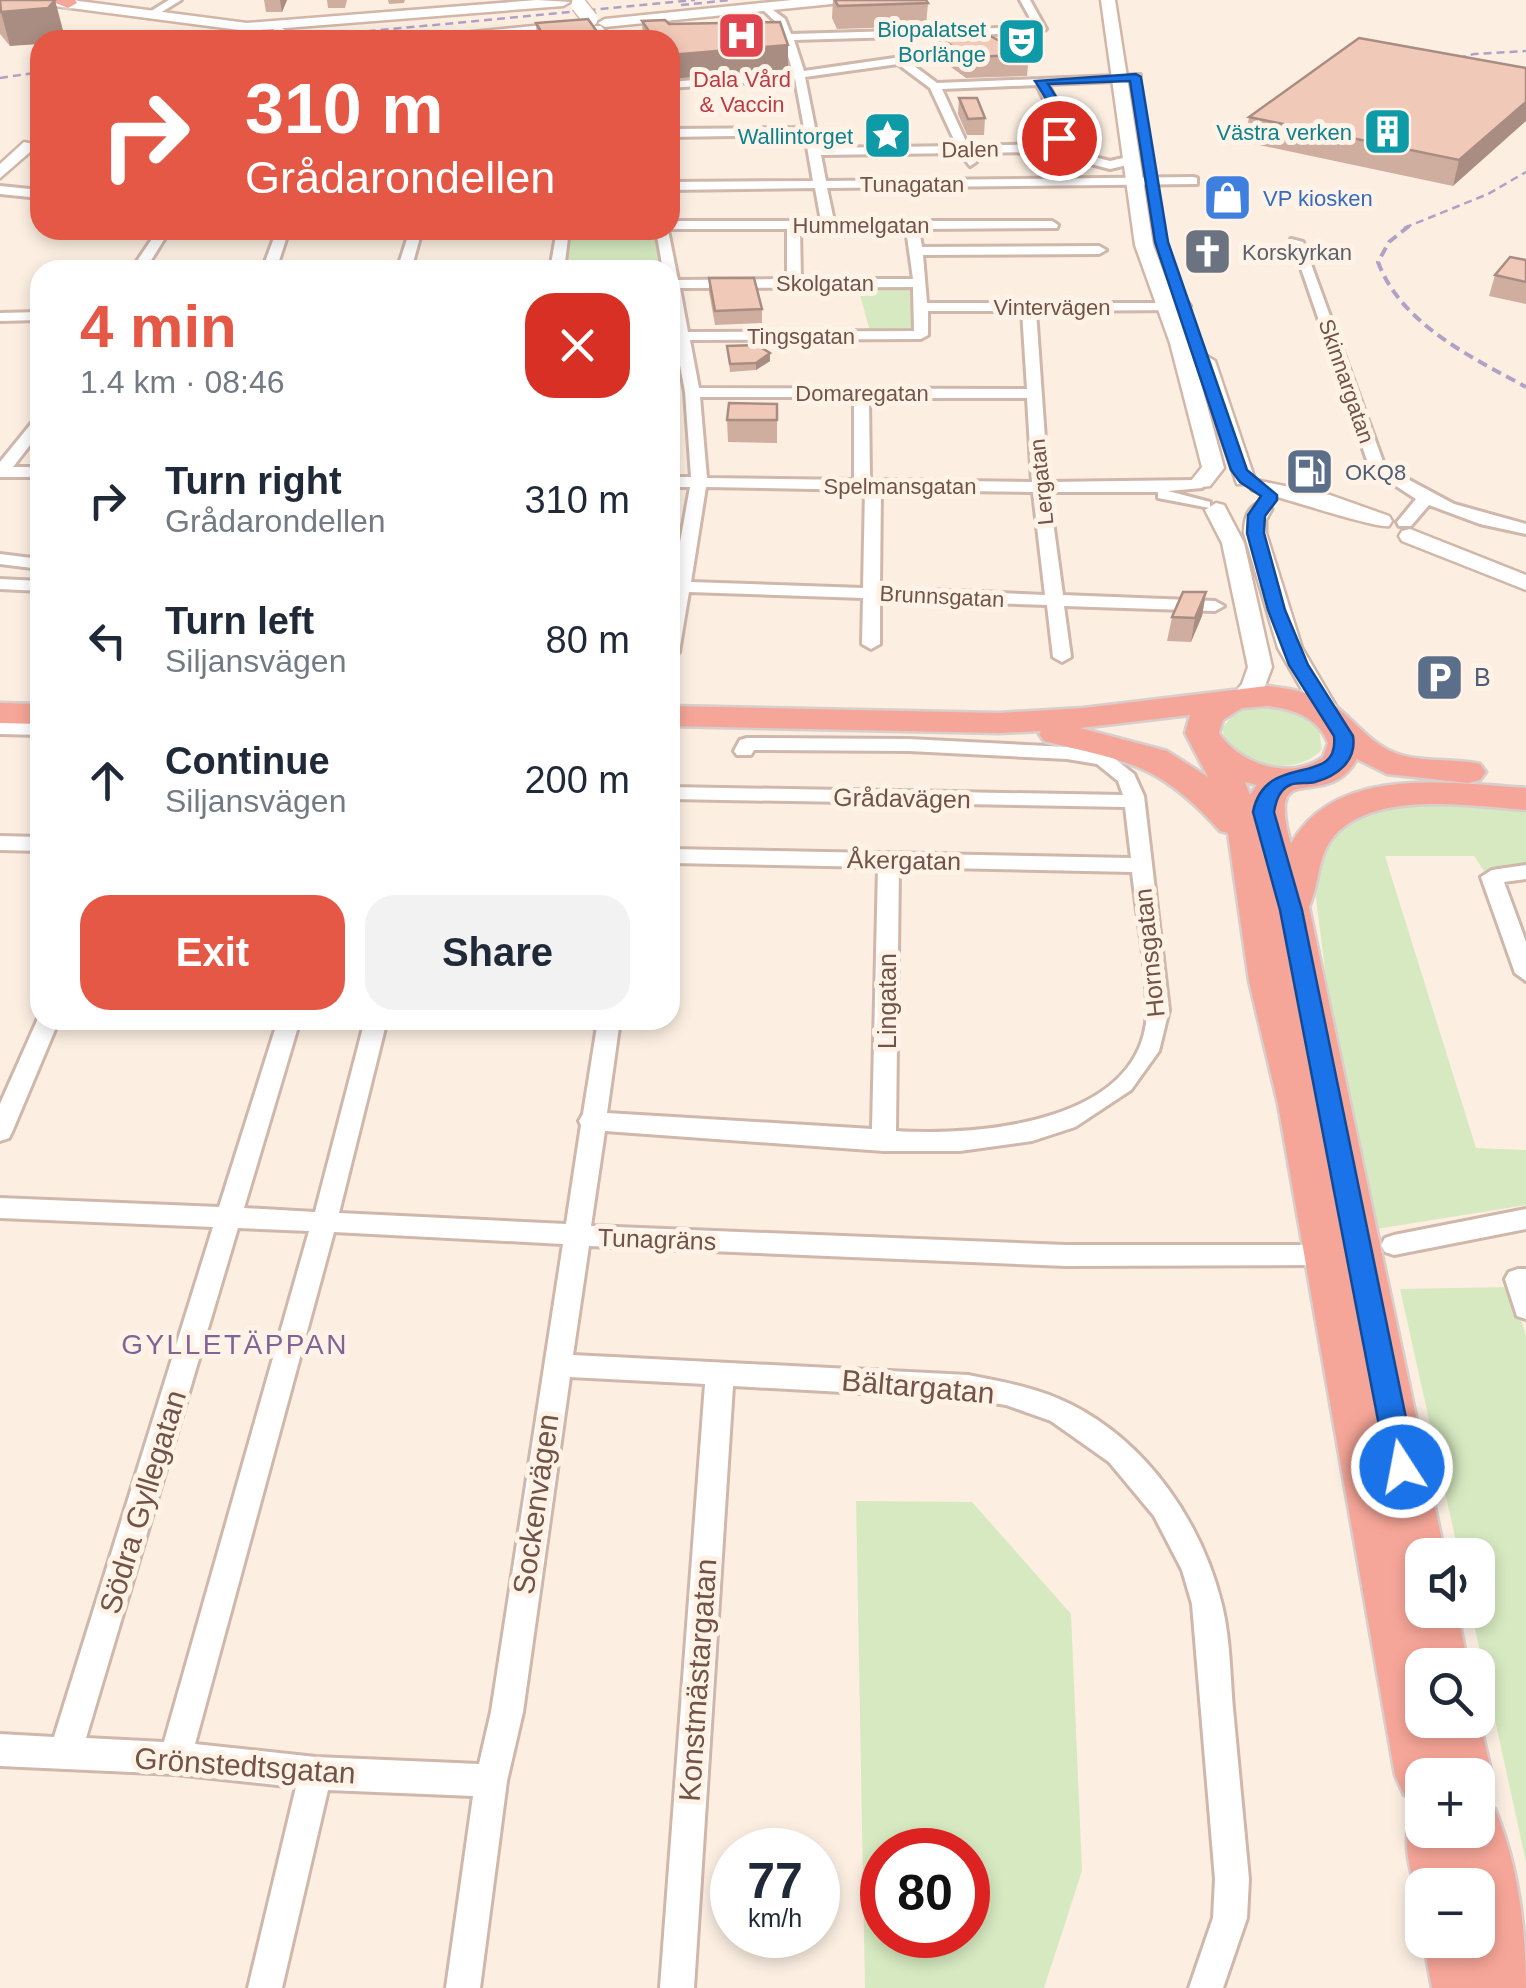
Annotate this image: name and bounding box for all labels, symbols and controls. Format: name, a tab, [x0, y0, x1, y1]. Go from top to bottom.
hospital icon: Dala Vård & Vaccin	[716, 9, 768, 61]
theatre icon: Biopalatset Borlänge	[995, 16, 1047, 68]
place label: Biopalatset Borlänge	[877, 17, 986, 67]
place label: Dala Vård & Vaccin	[693, 67, 791, 117]
icon: right	[80, 70, 210, 200]
text: 310 m	[245, 70, 443, 148]
pin	[1017, 96, 1102, 181]
building icon: Västra verken	[1361, 106, 1413, 158]
place icon: Wallintorget	[862, 110, 914, 162]
icon: arrive	[1032, 111, 1087, 166]
place label: Västra verken	[1216, 120, 1352, 145]
place label: Wallintorget	[738, 124, 853, 149]
street label: Dalen	[941, 137, 999, 162]
text: Grådarondellen	[245, 152, 555, 203]
street label: Tunagatan	[860, 172, 964, 197]
shop icon: VP kiosken	[1202, 172, 1254, 224]
place label: VP kiosken	[1263, 186, 1373, 211]
street label: Hummelgatan	[793, 213, 929, 238]
church icon: Korskyrkan	[1181, 226, 1233, 278]
place label: Korskyrkan	[1242, 240, 1352, 265]
street label: Skolgatan	[776, 271, 874, 296]
text: 4 min	[80, 293, 237, 360]
button: close	[525, 293, 630, 398]
street label: Vintervägen	[993, 295, 1111, 320]
street label: Skinnargatan	[1314, 316, 1379, 447]
street label: Tingsgatan	[747, 324, 855, 349]
text: 1.4 km · 08:46	[80, 364, 285, 400]
street label: Domaregatan	[795, 381, 929, 406]
street label: Lergatan	[1025, 437, 1058, 526]
fuel station icon: OKQ8	[1284, 446, 1336, 498]
text: Turn right	[165, 460, 342, 502]
place label: OKQ8	[1345, 460, 1406, 485]
icon: right	[80, 473, 135, 528]
street label: Spelmansgatan	[824, 474, 976, 499]
text: 310 m	[524, 479, 630, 521]
text: Grådarondellen	[165, 503, 386, 539]
street label: Brunnsgatan	[879, 581, 1005, 612]
text: Turn left	[165, 600, 314, 642]
icon: left	[80, 613, 135, 668]
text: 80 m	[546, 619, 630, 661]
text: Siljansvägen	[165, 643, 346, 679]
parking icon: B	[1413, 651, 1465, 703]
place label: B	[1474, 663, 1491, 691]
text: Continue	[165, 740, 330, 782]
icon: ahead	[80, 753, 135, 808]
text: 200 m	[524, 759, 630, 801]
text: Siljansvägen	[165, 783, 346, 819]
street label: Grådavägen	[833, 783, 971, 813]
street label: Åkergatan	[847, 844, 961, 875]
street label: Hornsgatan	[1128, 887, 1170, 1019]
button: Exit	[80, 895, 345, 1010]
button: Share	[365, 895, 630, 1010]
street label: Lingatan	[873, 953, 901, 1049]
street label: Tunagräns	[597, 1223, 717, 1255]
district label: GYLLETÄPPAN	[121, 1329, 349, 1360]
street label: Bältargatan	[840, 1363, 996, 1410]
street label: Södra Gyllegatan	[93, 1386, 192, 1618]
street label: Sockenvägen	[507, 1412, 564, 1596]
position arrow	[1350, 1415, 1454, 1519]
map controls	[1405, 1538, 1495, 1958]
button: sound	[1405, 1538, 1495, 1628]
street label: Konstmästargatan	[673, 1557, 722, 1803]
button: search	[1405, 1648, 1495, 1738]
street label: Grönstedtsgatan	[133, 1741, 357, 1790]
button: +	[1405, 1758, 1495, 1848]
speed limit sign: 80	[860, 1828, 990, 1958]
text: 77	[747, 1853, 803, 1909]
button: −	[1405, 1868, 1495, 1958]
text: km/h	[748, 1904, 802, 1932]

